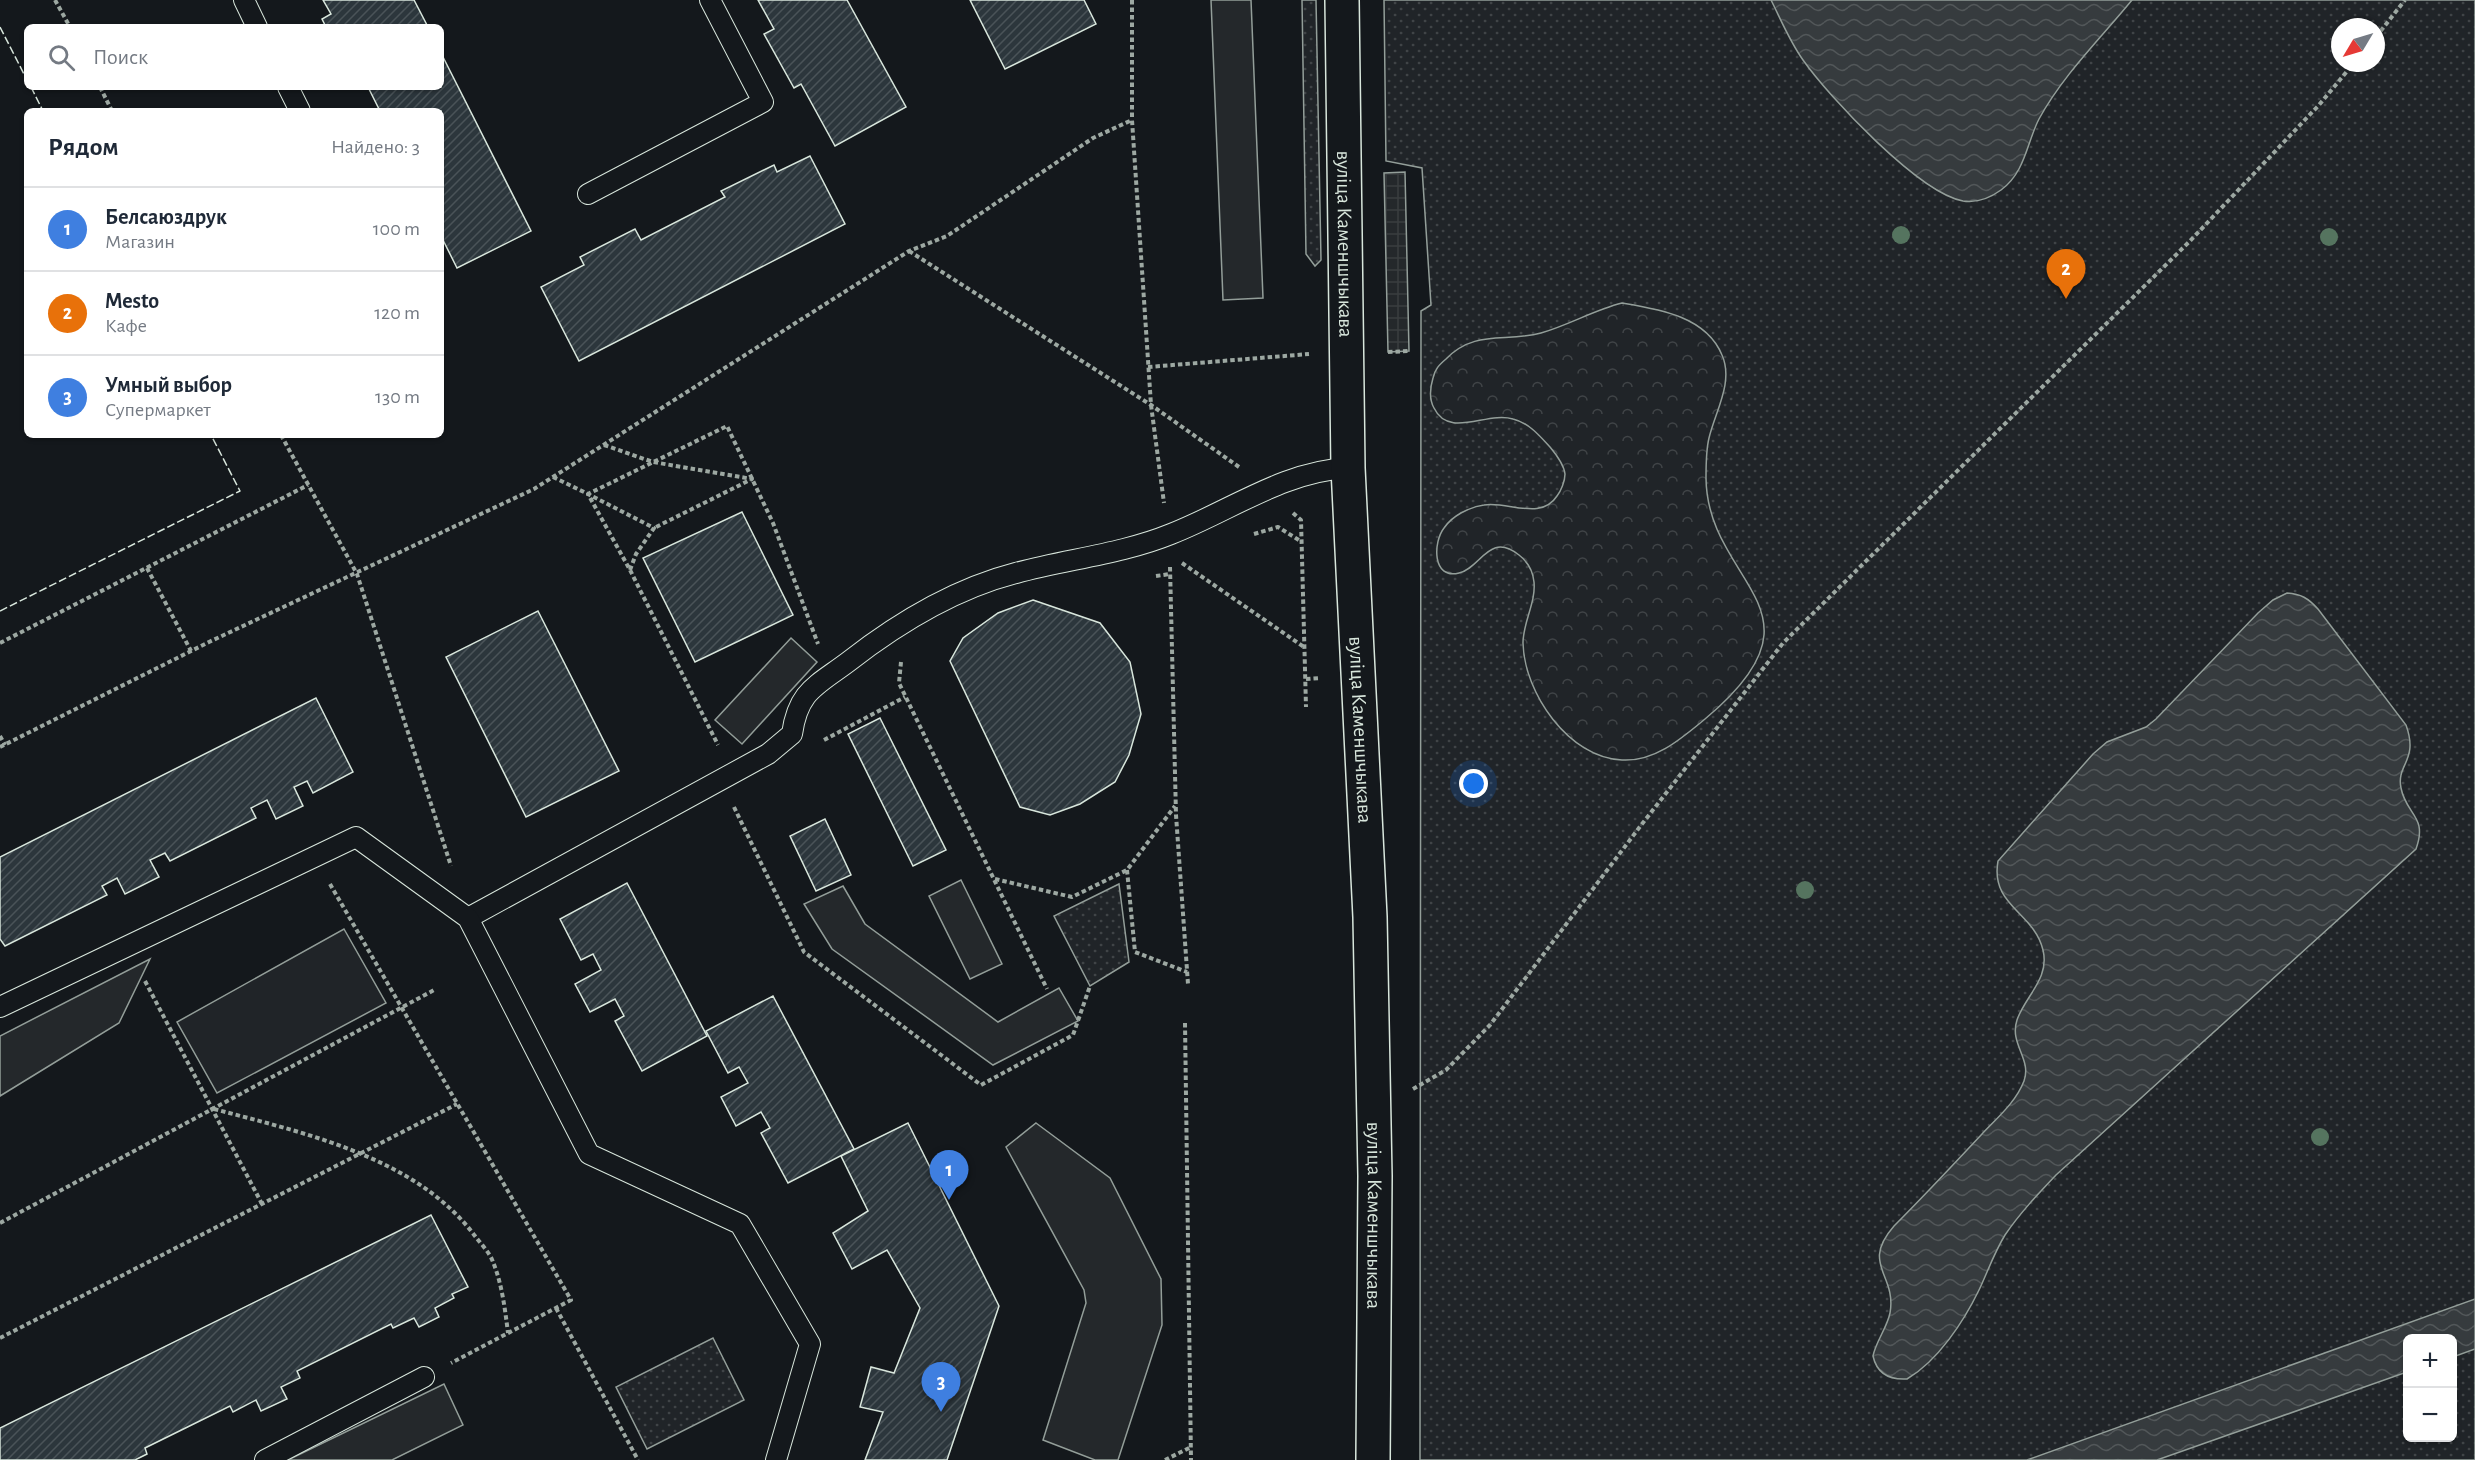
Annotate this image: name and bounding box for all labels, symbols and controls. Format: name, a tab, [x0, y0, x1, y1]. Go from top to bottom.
north arrow	[2331, 18, 2385, 72]
search box	[24, 24, 444, 90]
icon: search	[45, 41, 78, 74]
text: Поиск	[93, 46, 148, 68]
text: Рядом	[48, 134, 119, 160]
text: Найдено: 3	[331, 137, 420, 157]
street label: вуліца Каменшчыкава	[1333, 150, 1356, 338]
text: Белсаюздрук	[105, 206, 227, 228]
text: 1	[64, 219, 71, 239]
text: 100 m	[373, 219, 420, 239]
text: Магазин	[105, 232, 175, 252]
pin: 2	[2046, 250, 2086, 299]
text: Mesto	[105, 290, 159, 312]
text: 2	[63, 303, 72, 323]
text: 120 m	[374, 303, 420, 323]
text: Кафе	[105, 316, 147, 336]
text: Умный выбор	[105, 374, 232, 396]
text: 3	[63, 387, 72, 407]
text: 130 m	[375, 387, 420, 407]
text: Супермаркет	[105, 400, 211, 420]
street label: вуліца Каменшчыкава	[1345, 636, 1375, 824]
your location	[1459, 769, 1488, 798]
street label: вуліца Каменшчыкава	[1363, 1122, 1385, 1310]
pin: 1	[930, 1150, 968, 1200]
map controls	[2403, 1334, 2457, 1442]
button: +	[2403, 1334, 2457, 1388]
pin: 3	[922, 1362, 960, 1412]
button: −	[2403, 1388, 2457, 1442]

